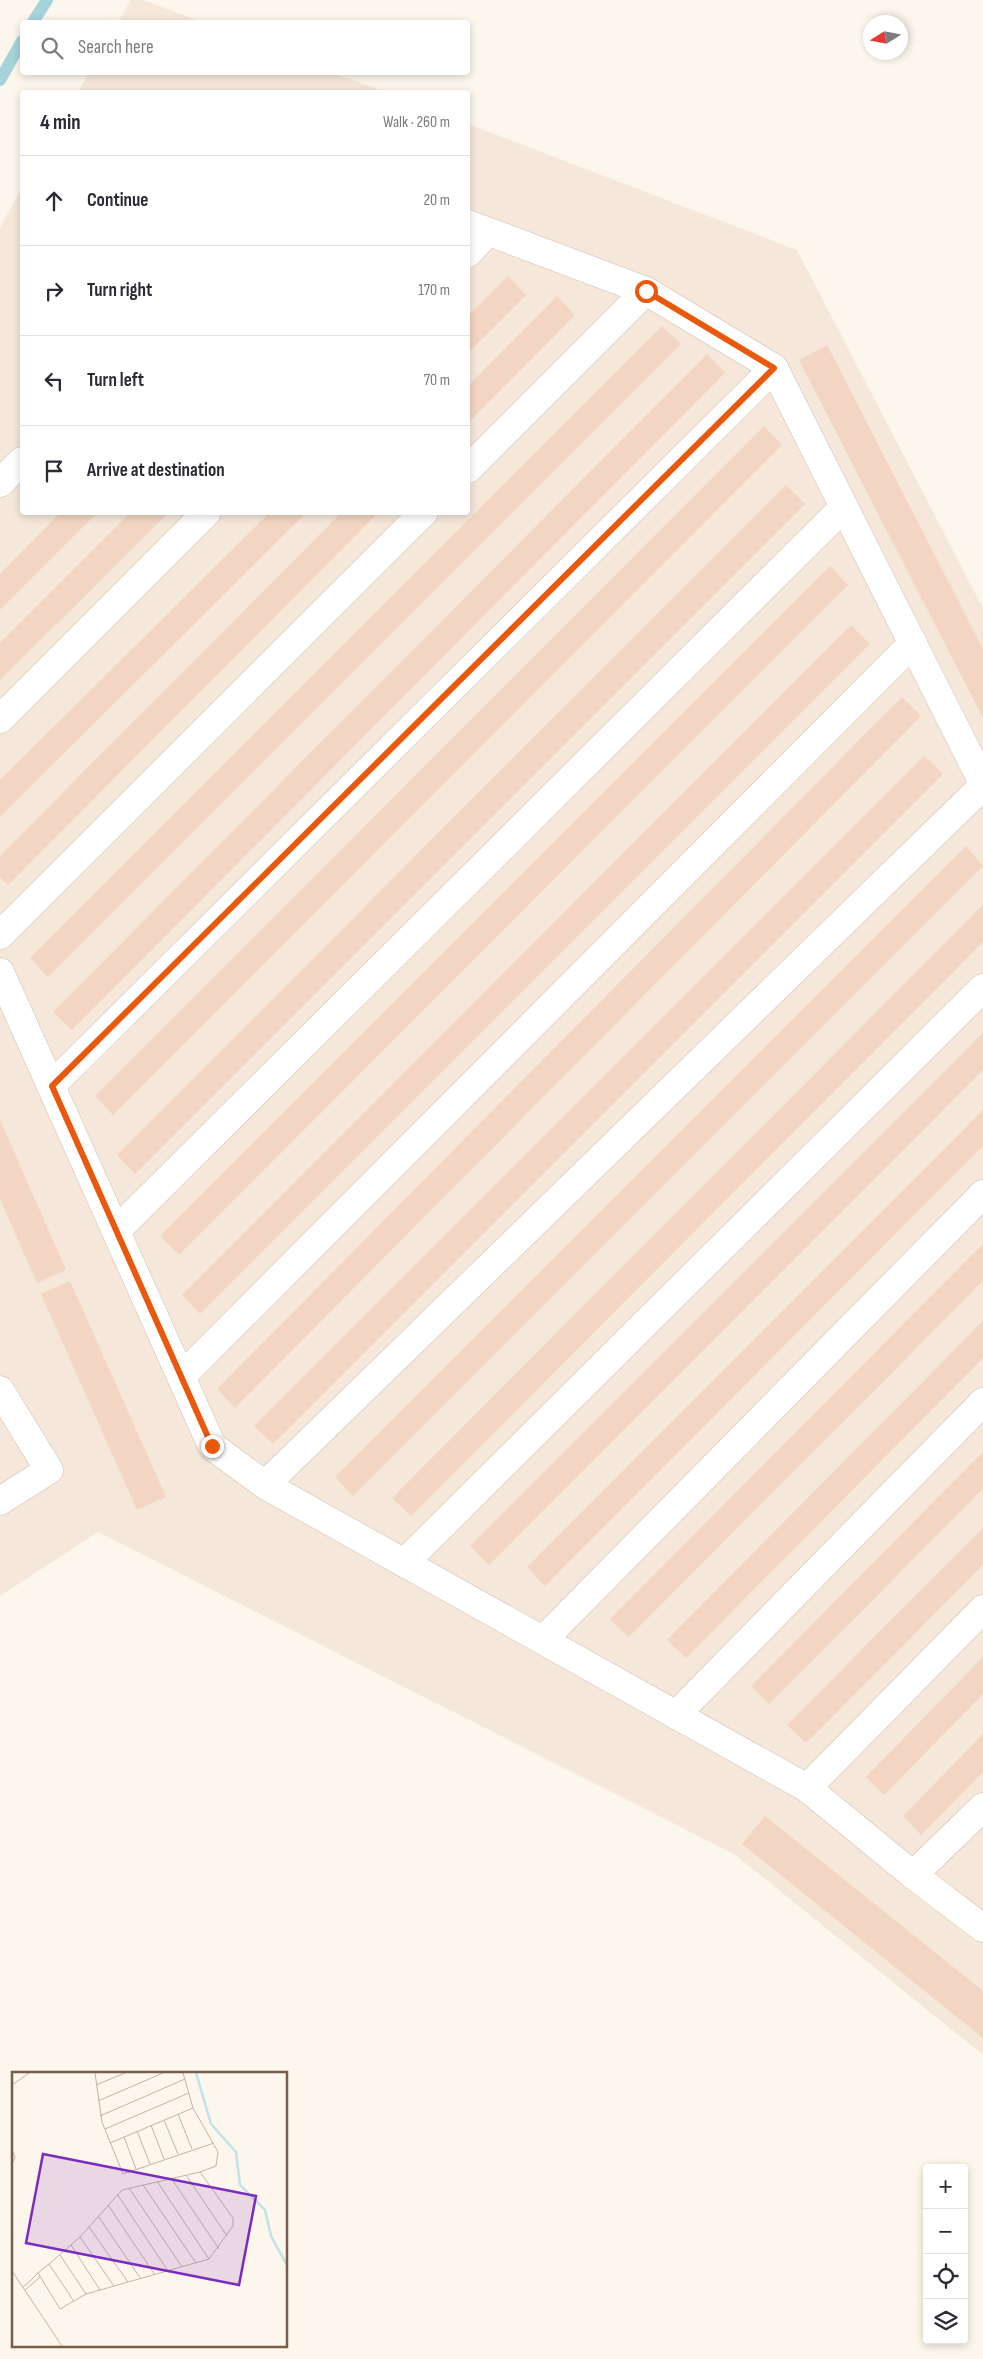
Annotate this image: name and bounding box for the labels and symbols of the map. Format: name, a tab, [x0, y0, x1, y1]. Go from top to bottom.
north arrow	[863, 15, 908, 60]
route start	[635, 280, 658, 303]
route end	[201, 1435, 224, 1458]
inset map	[12, 2072, 288, 2346]

